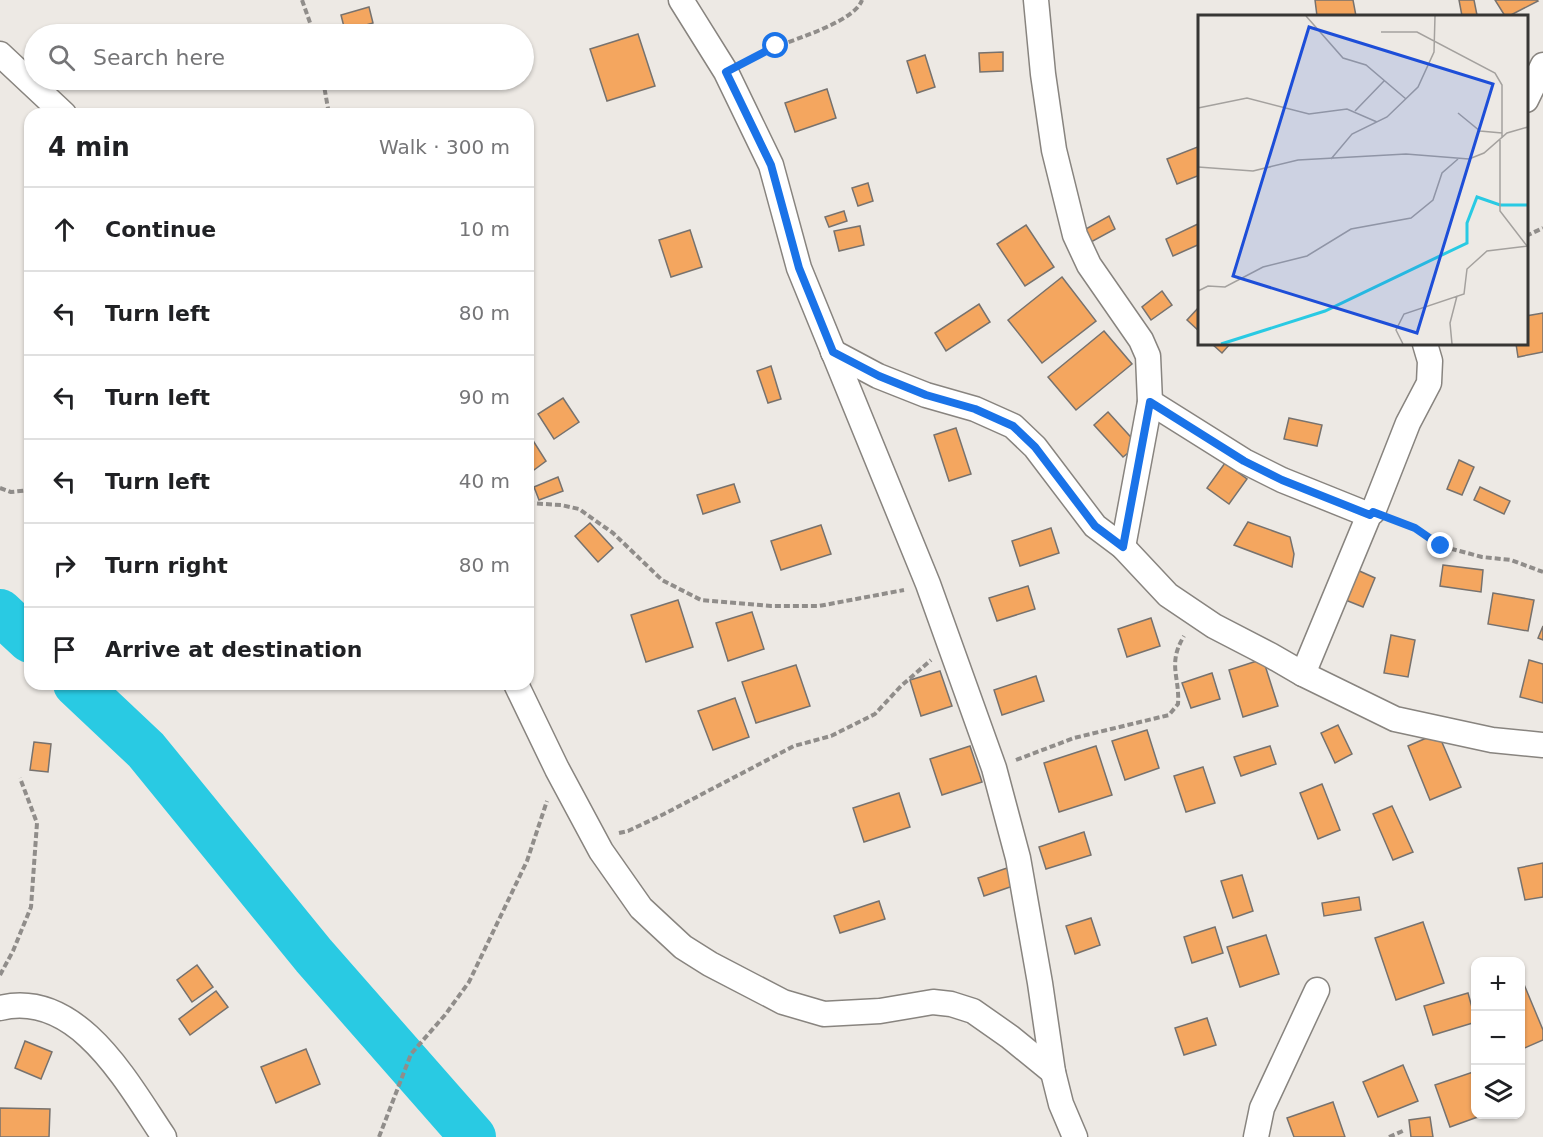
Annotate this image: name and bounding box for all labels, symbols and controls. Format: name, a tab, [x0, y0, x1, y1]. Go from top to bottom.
inset map	[1198, 15, 1528, 345]
search box	[24, 24, 534, 90]
route start	[762, 32, 788, 58]
icon: search	[45, 41, 78, 74]
text: Search here	[93, 45, 225, 70]
text: 4 min	[48, 132, 130, 162]
text: Walk · 300 m	[379, 135, 510, 159]
icon: ahead	[48, 213, 81, 246]
text: Continue	[105, 217, 216, 242]
text: 10 m	[459, 217, 510, 241]
icon: left	[48, 297, 81, 330]
text: Turn left	[105, 301, 210, 326]
text: 80 m	[459, 301, 510, 325]
icon: left	[48, 381, 81, 414]
text: Turn left	[105, 385, 210, 410]
text: 90 m	[459, 385, 510, 409]
icon: left	[48, 465, 81, 498]
text: Turn left	[105, 469, 210, 494]
text: 40 m	[459, 469, 510, 493]
route end	[1427, 532, 1453, 558]
icon: right	[48, 549, 81, 582]
text: Turn right	[105, 553, 228, 578]
text: 80 m	[459, 553, 510, 577]
icon: arrive	[48, 633, 81, 666]
text: Arrive at destination	[105, 637, 362, 662]
map controls	[1471, 957, 1525, 1119]
button: +	[1471, 957, 1525, 1011]
button: −	[1471, 1011, 1525, 1065]
button: layers	[1471, 1065, 1525, 1119]

